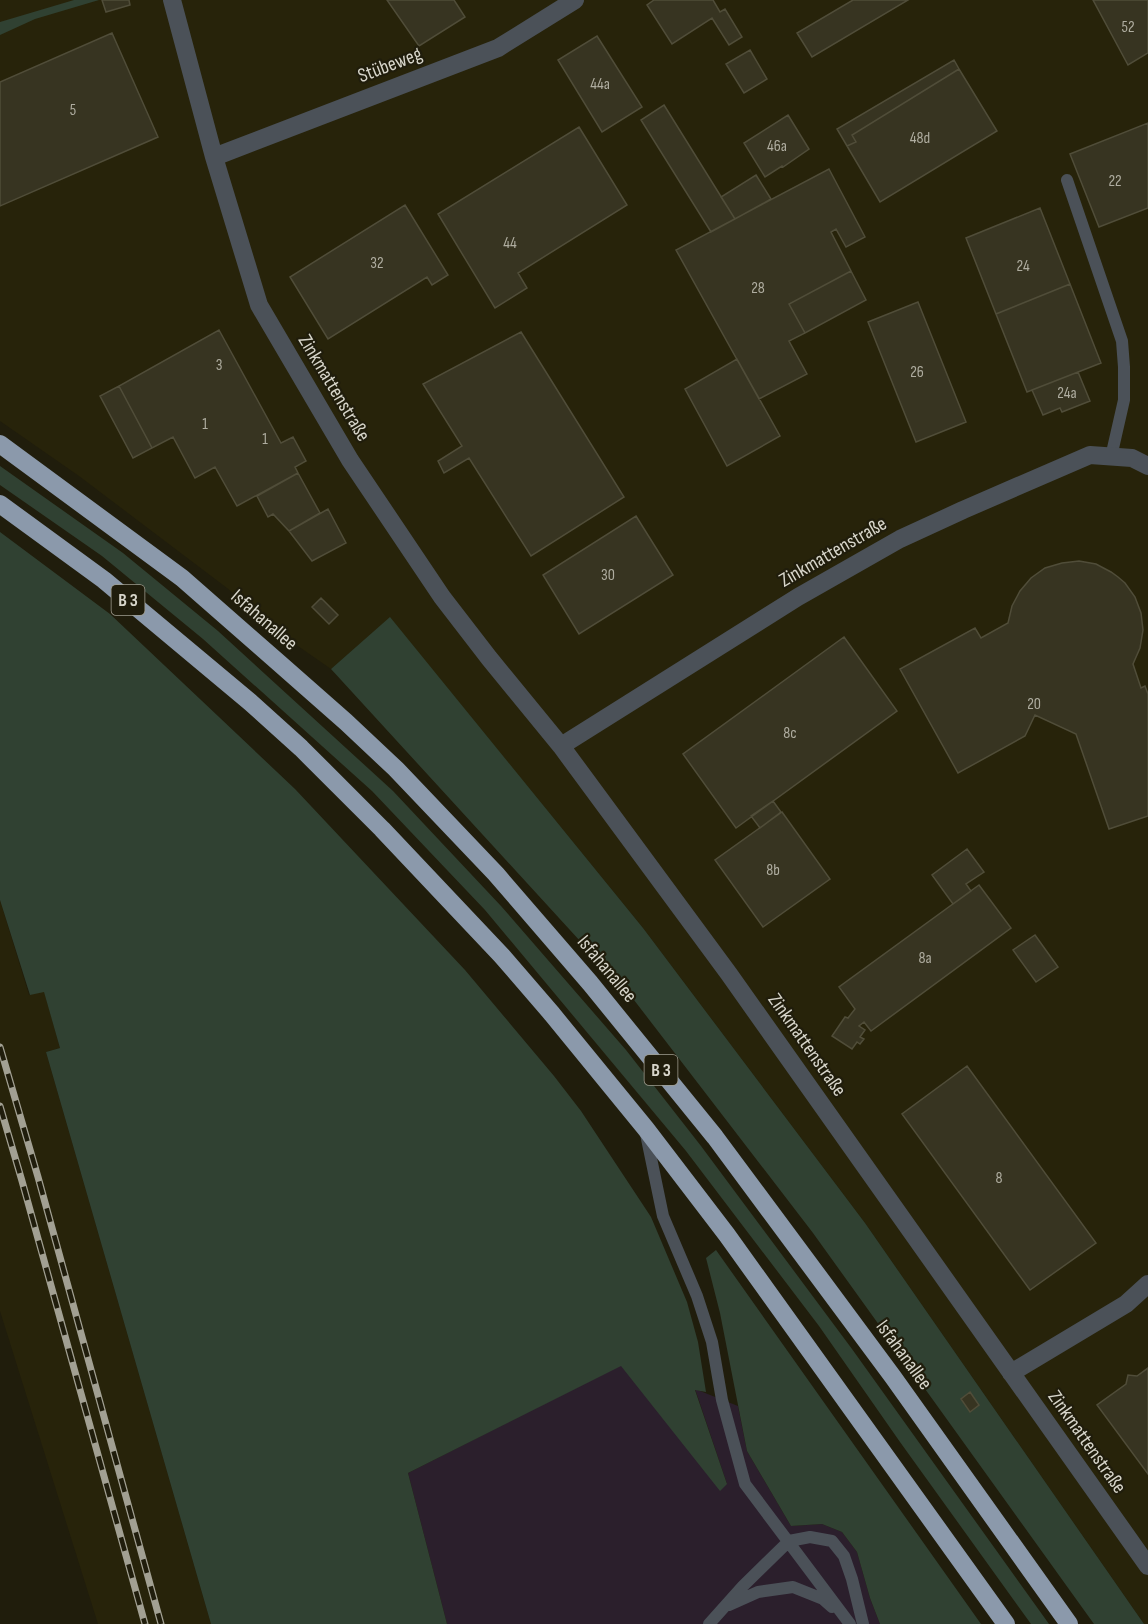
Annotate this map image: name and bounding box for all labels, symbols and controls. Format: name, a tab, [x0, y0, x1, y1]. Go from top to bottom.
house number: 52	[1121, 18, 1135, 37]
street label: Stübeweg	[355, 42, 425, 88]
house number: 44a	[590, 75, 610, 94]
house number: 5	[70, 101, 76, 120]
house number: 48d	[910, 129, 930, 148]
house number: 46a	[767, 137, 787, 156]
house number: 22	[1108, 172, 1122, 191]
house number: 44	[503, 234, 517, 253]
house number: 32	[370, 254, 384, 273]
house number: 24	[1016, 257, 1030, 276]
house number: 28	[751, 279, 765, 298]
street label: Zinkmattenstraße	[293, 330, 375, 446]
house number: 3	[216, 356, 222, 375]
house number: 26	[910, 363, 924, 382]
house number: 24a	[1057, 384, 1077, 403]
house number: 1	[202, 415, 208, 434]
house number: 1	[262, 430, 268, 449]
street label: Zinkmattenstraße	[775, 512, 891, 592]
house number: 30	[601, 566, 615, 585]
road number: B 3	[112, 585, 144, 615]
street label: Isfahanallee	[226, 585, 302, 655]
house number: 20	[1027, 695, 1041, 714]
house number: 8c	[783, 724, 797, 743]
house number: 8b	[766, 861, 780, 880]
street label: Isfahanallee	[572, 930, 642, 1008]
house number: 8a	[918, 949, 932, 968]
street label: Zinkmattenstraße	[763, 989, 851, 1101]
road number: B 3	[644, 1055, 678, 1085]
house number: 8	[995, 1169, 1003, 1188]
street label: Isfahanallee	[871, 1315, 937, 1395]
street label: Zinkmattenstraße	[1043, 1386, 1131, 1498]

